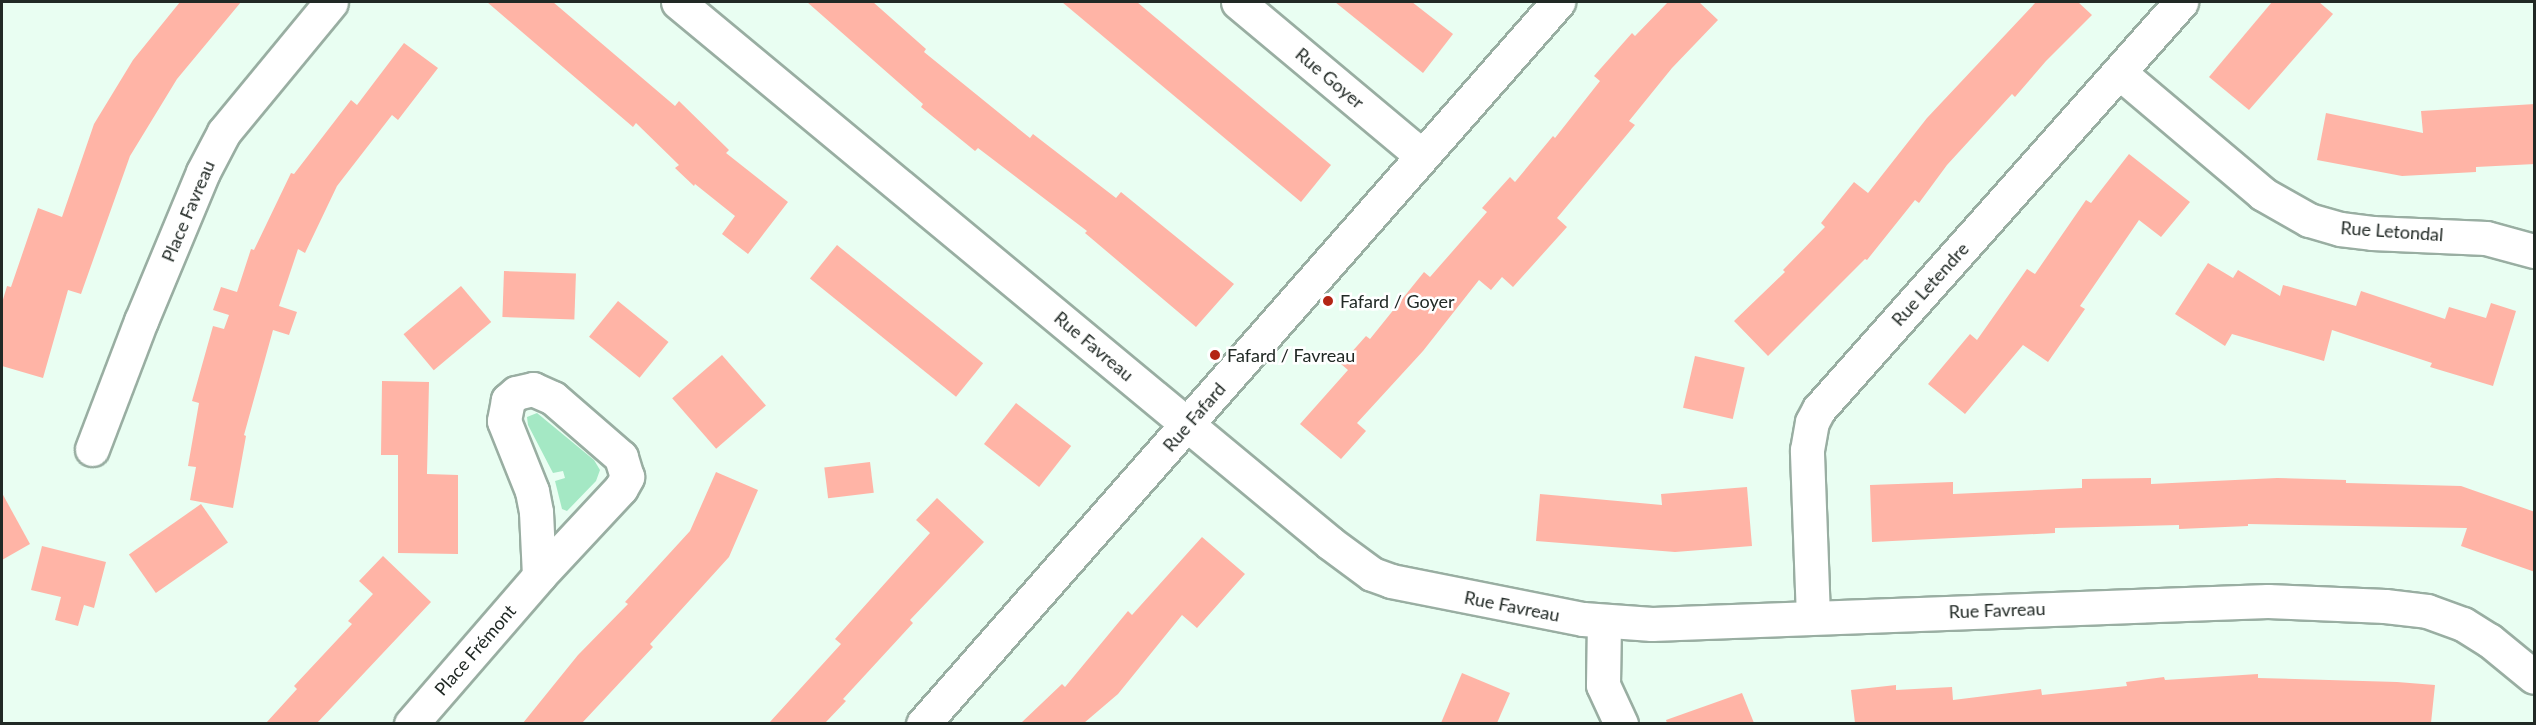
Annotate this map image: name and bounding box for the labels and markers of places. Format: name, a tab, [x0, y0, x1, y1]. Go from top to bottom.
place label: Fafard / Goyer	[1340, 290, 1455, 312]
marker: Fafard / Goyer	[1321, 294, 1335, 308]
place label: Fafard / Favreau	[1227, 344, 1355, 366]
marker: Fafard / Favreau	[1208, 348, 1222, 362]

